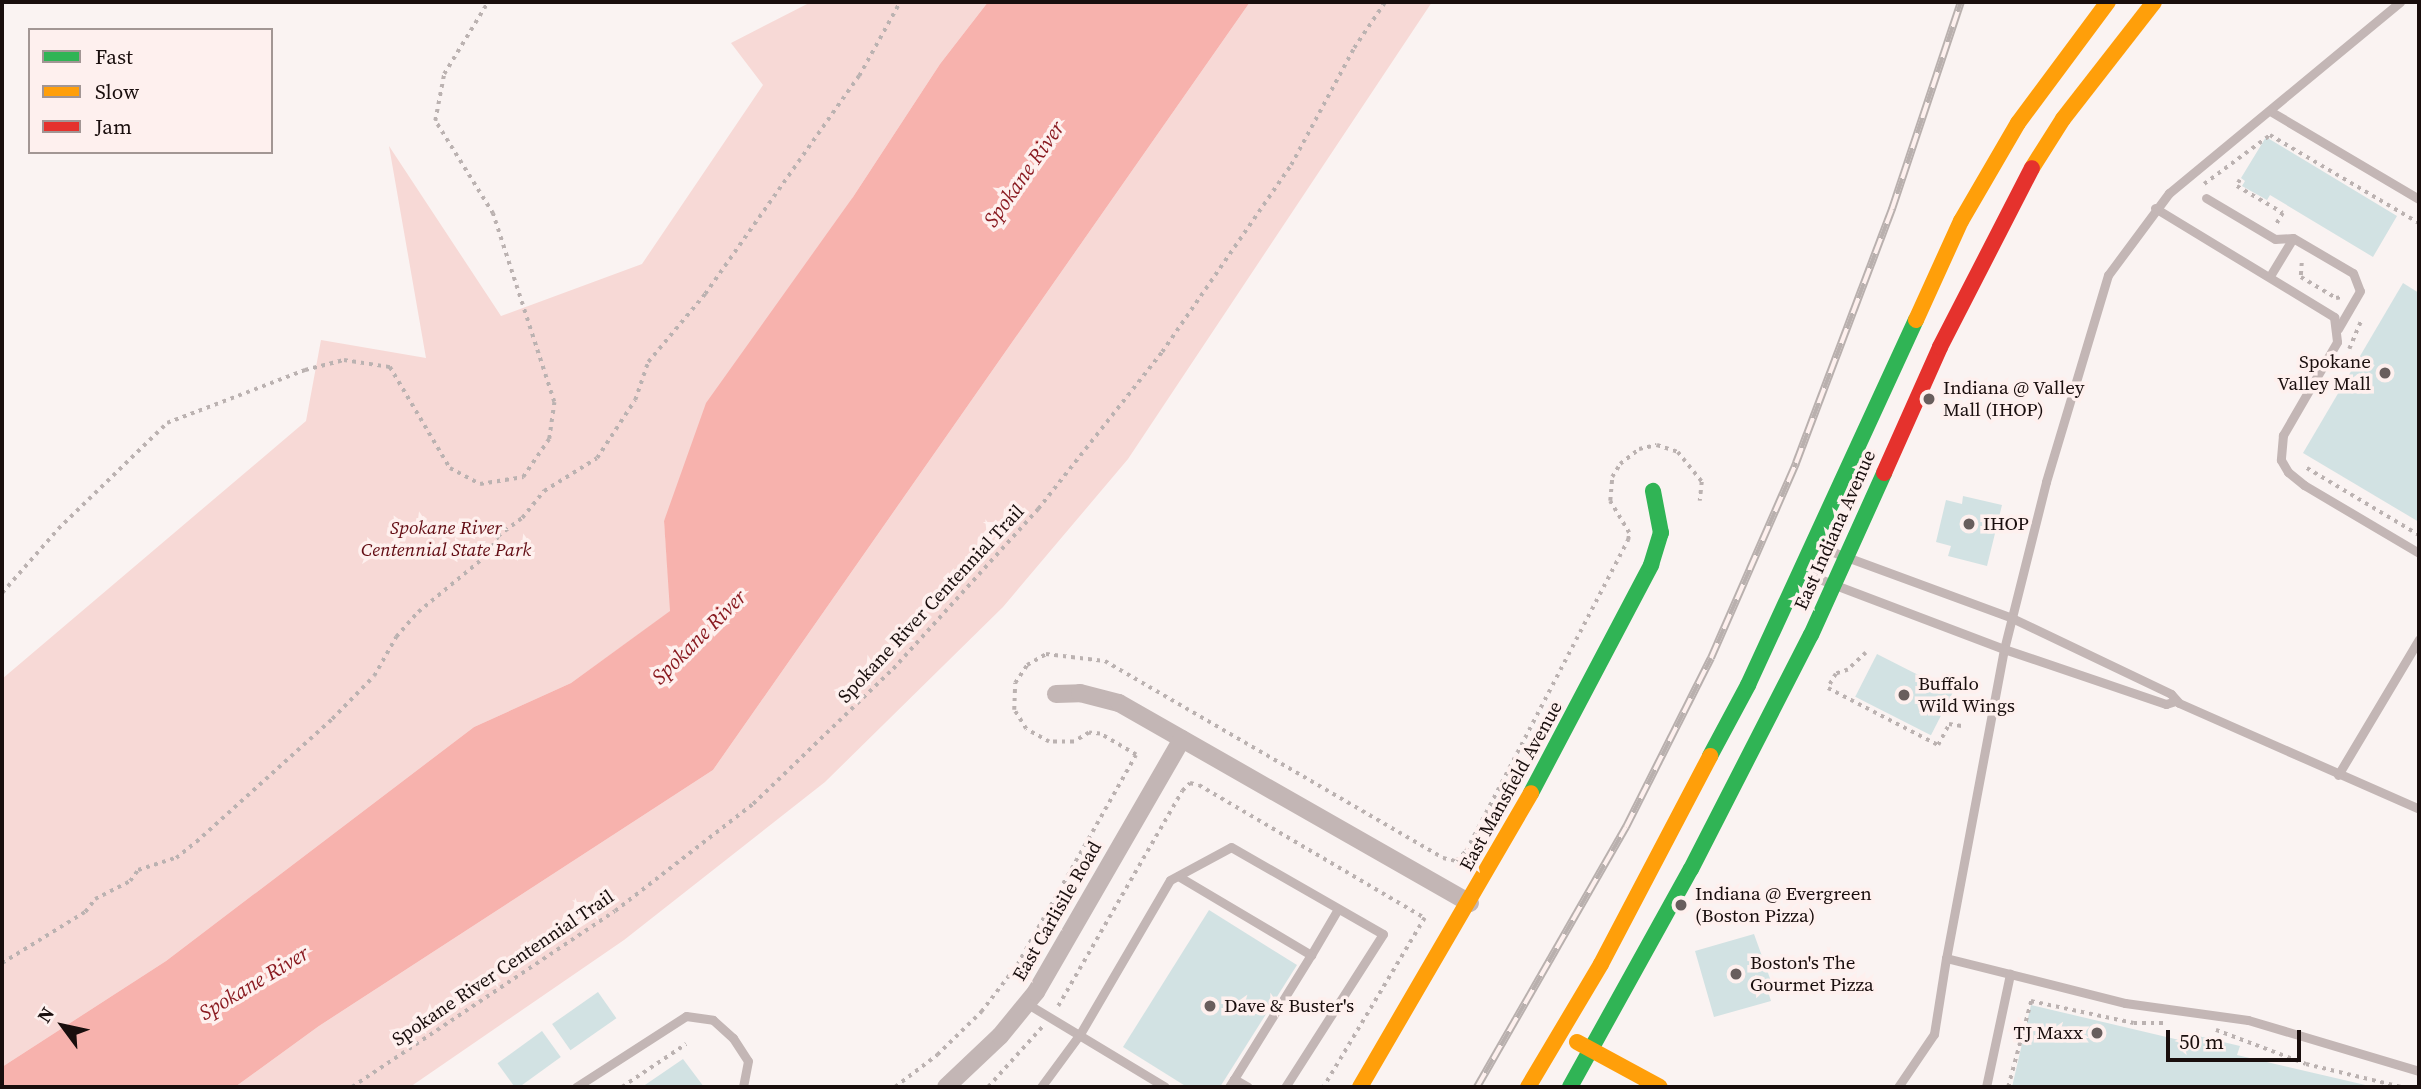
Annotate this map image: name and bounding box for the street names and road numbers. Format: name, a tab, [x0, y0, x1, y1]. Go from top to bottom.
street label: East Indiana Avenue	[1789, 447, 1881, 613]
street label: Spokane River Centennial Trail	[833, 500, 1029, 708]
street label: East Mansfield Avenue	[1455, 697, 1567, 875]
street label: East Carlisile Road	[1008, 837, 1106, 985]
street label: Spokane River Centennial Trail	[388, 885, 618, 1051]

